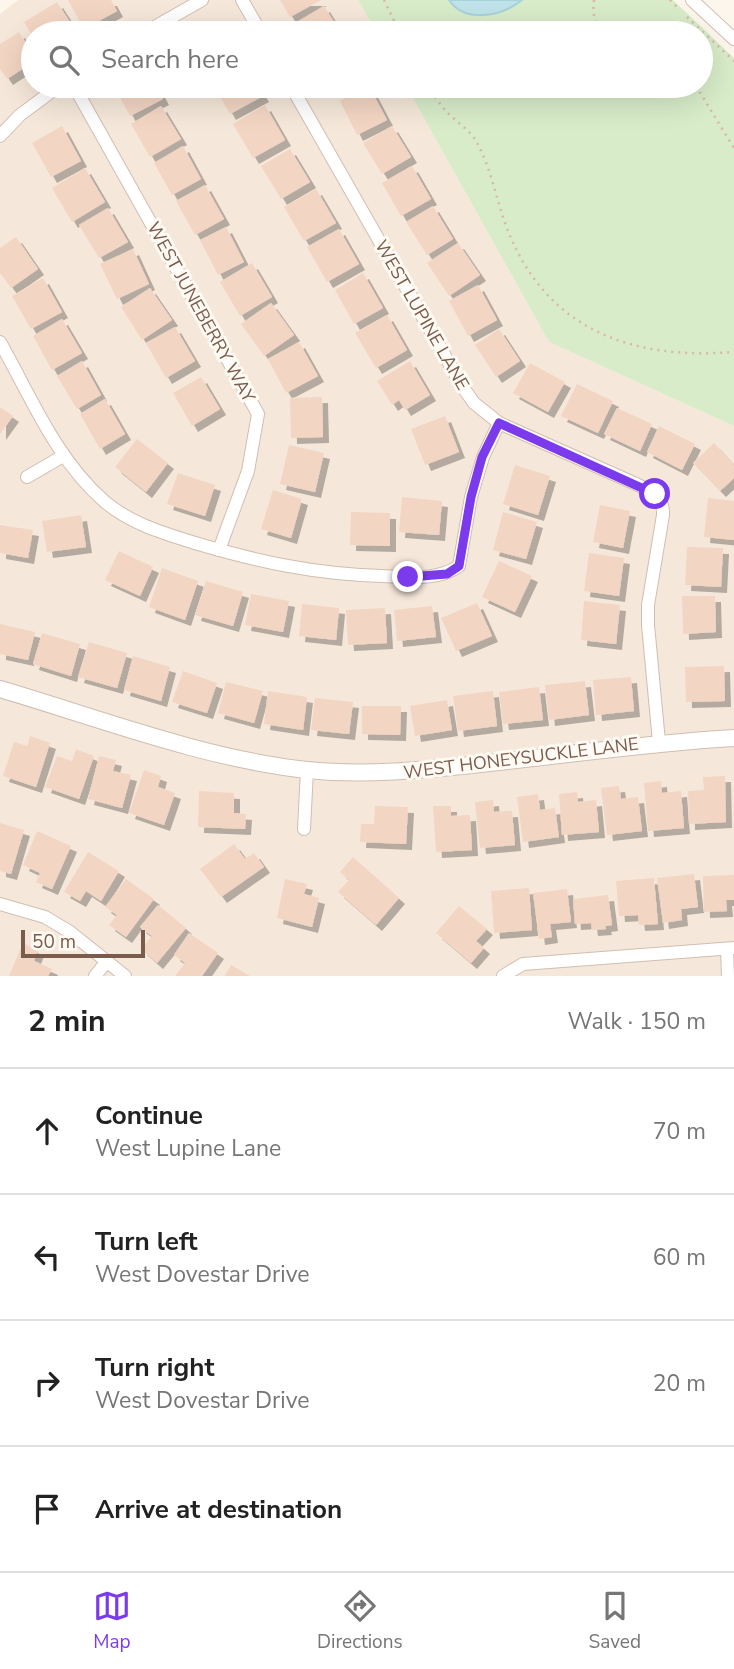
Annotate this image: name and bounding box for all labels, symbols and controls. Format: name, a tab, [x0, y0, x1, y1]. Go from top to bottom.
search box	[21, 21, 713, 98]
icon: search	[45, 41, 83, 79]
text: Search here	[101, 42, 239, 77]
street label: WEST JUNEBERRY WAY	[141, 218, 261, 407]
street label: WEST LUPINE LANE	[369, 236, 475, 394]
route start	[639, 478, 670, 509]
route end	[392, 561, 423, 592]
street label: WEST HONEYSUCKLE LANE	[402, 732, 640, 784]
scale bar	[21, 927, 145, 959]
text: 50 m	[32, 929, 76, 955]
text: 2 min	[28, 1001, 106, 1042]
text: Walk · 150 m	[567, 1006, 706, 1037]
text: Continue	[95, 1098, 203, 1133]
icon: ahead	[28, 1112, 66, 1150]
text: 70 m	[653, 1116, 706, 1147]
text: West Lupine Lane	[95, 1133, 281, 1164]
text: Turn left	[95, 1224, 198, 1259]
icon: left	[28, 1238, 66, 1276]
text: 60 m	[653, 1242, 706, 1273]
text: West Dovestar Drive	[95, 1259, 310, 1290]
text: Turn right	[95, 1350, 214, 1385]
icon: right	[28, 1364, 66, 1402]
text: 20 m	[653, 1368, 706, 1399]
text: West Dovestar Drive	[95, 1385, 310, 1416]
icon: arrive	[28, 1490, 66, 1528]
text: Arrive at destination	[95, 1492, 342, 1527]
tab: Map	[93, 1587, 131, 1655]
tab: Directions	[317, 1587, 403, 1655]
tab: Saved	[589, 1587, 641, 1655]

